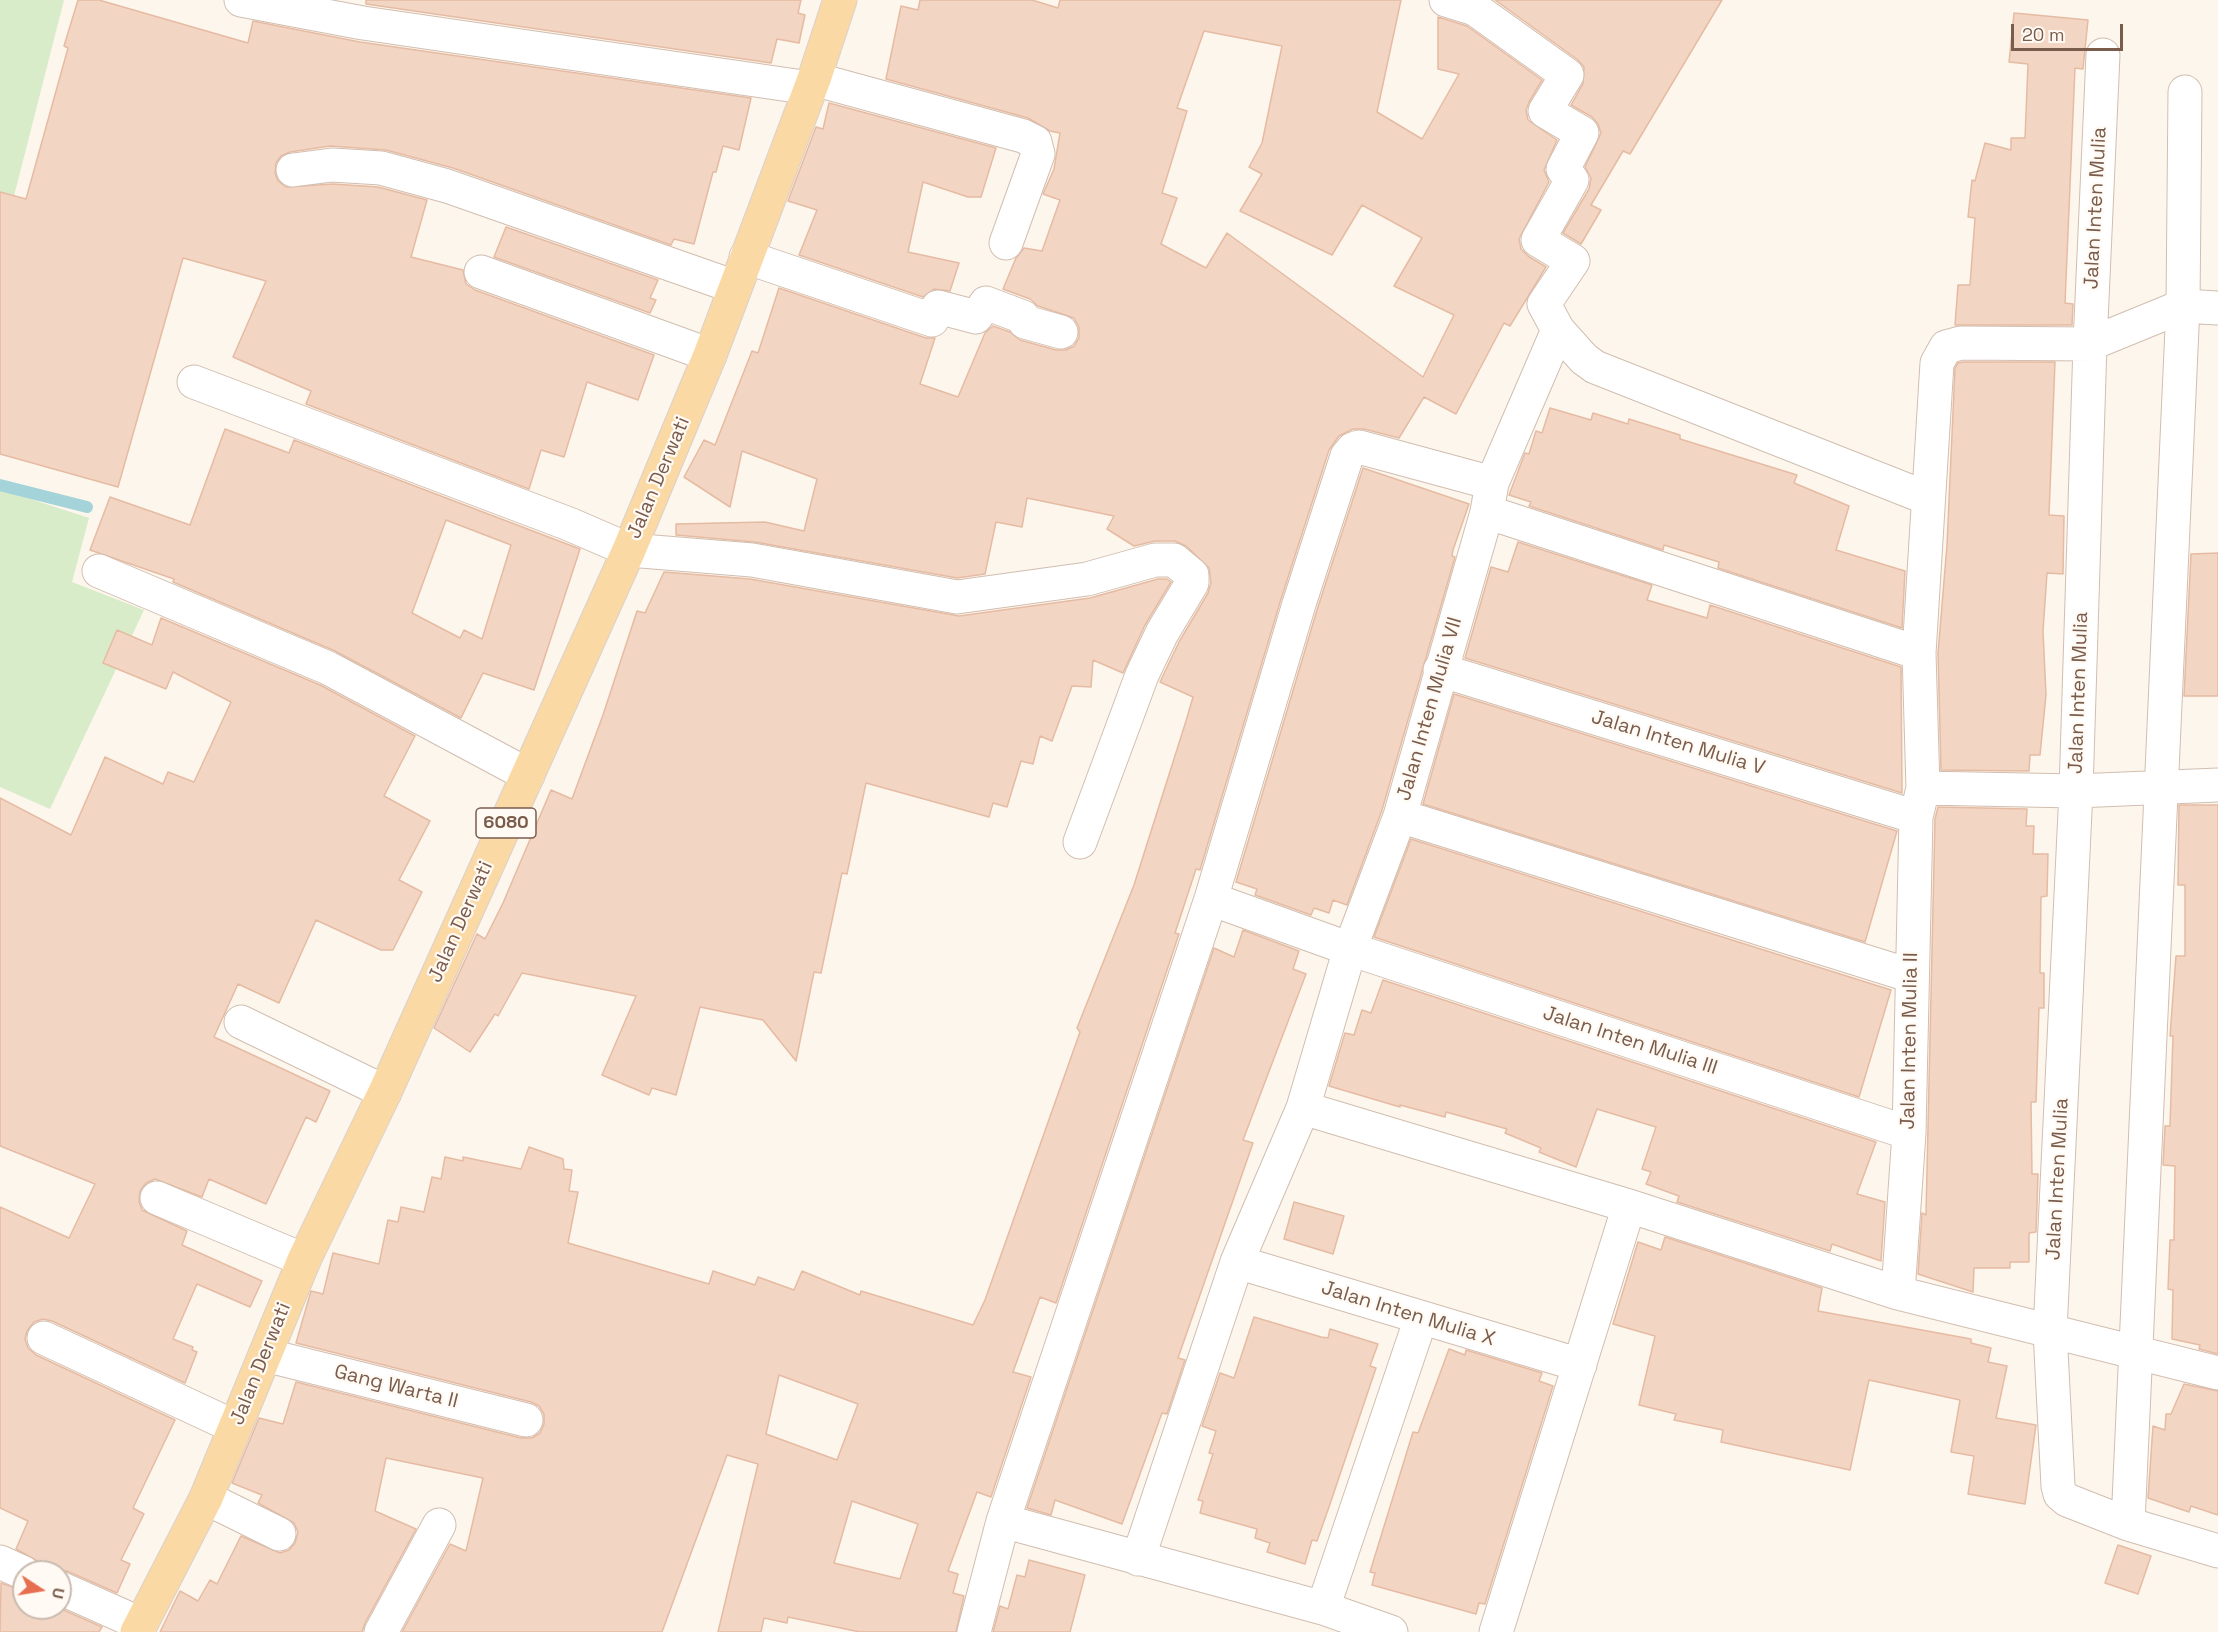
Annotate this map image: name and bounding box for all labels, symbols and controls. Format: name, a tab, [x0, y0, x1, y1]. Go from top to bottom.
scale bar	[2014, 12, 2126, 50]
text: 20 m	[2022, 23, 2065, 46]
street label: Jalan Inten Mulia	[2080, 126, 2112, 290]
street label: Jalan Derwati	[623, 413, 695, 543]
street label: Jalan Inten Mulia	[2064, 611, 2094, 775]
street label: Jalan Inten Mulia VII	[1392, 615, 1468, 803]
street label: Jalan Inten Mulia V	[1588, 705, 1768, 781]
road number: 6080	[476, 808, 536, 838]
street label: Jalan Derwati	[424, 858, 498, 986]
street label: Jalan Inten Mulia II	[1896, 952, 1924, 1130]
street label: Jalan Inten Mulia III	[1540, 1001, 1720, 1081]
street label: Jalan Inten Mulia	[2042, 1097, 2074, 1261]
street label: Jalan Inten Mulia X	[1318, 1276, 1498, 1352]
street label: Jalan Derwati	[226, 1299, 296, 1429]
street label: Gang Warta II	[332, 1360, 460, 1414]
north arrow	[12, 1560, 72, 1620]
text: U	[47, 1586, 70, 1601]

